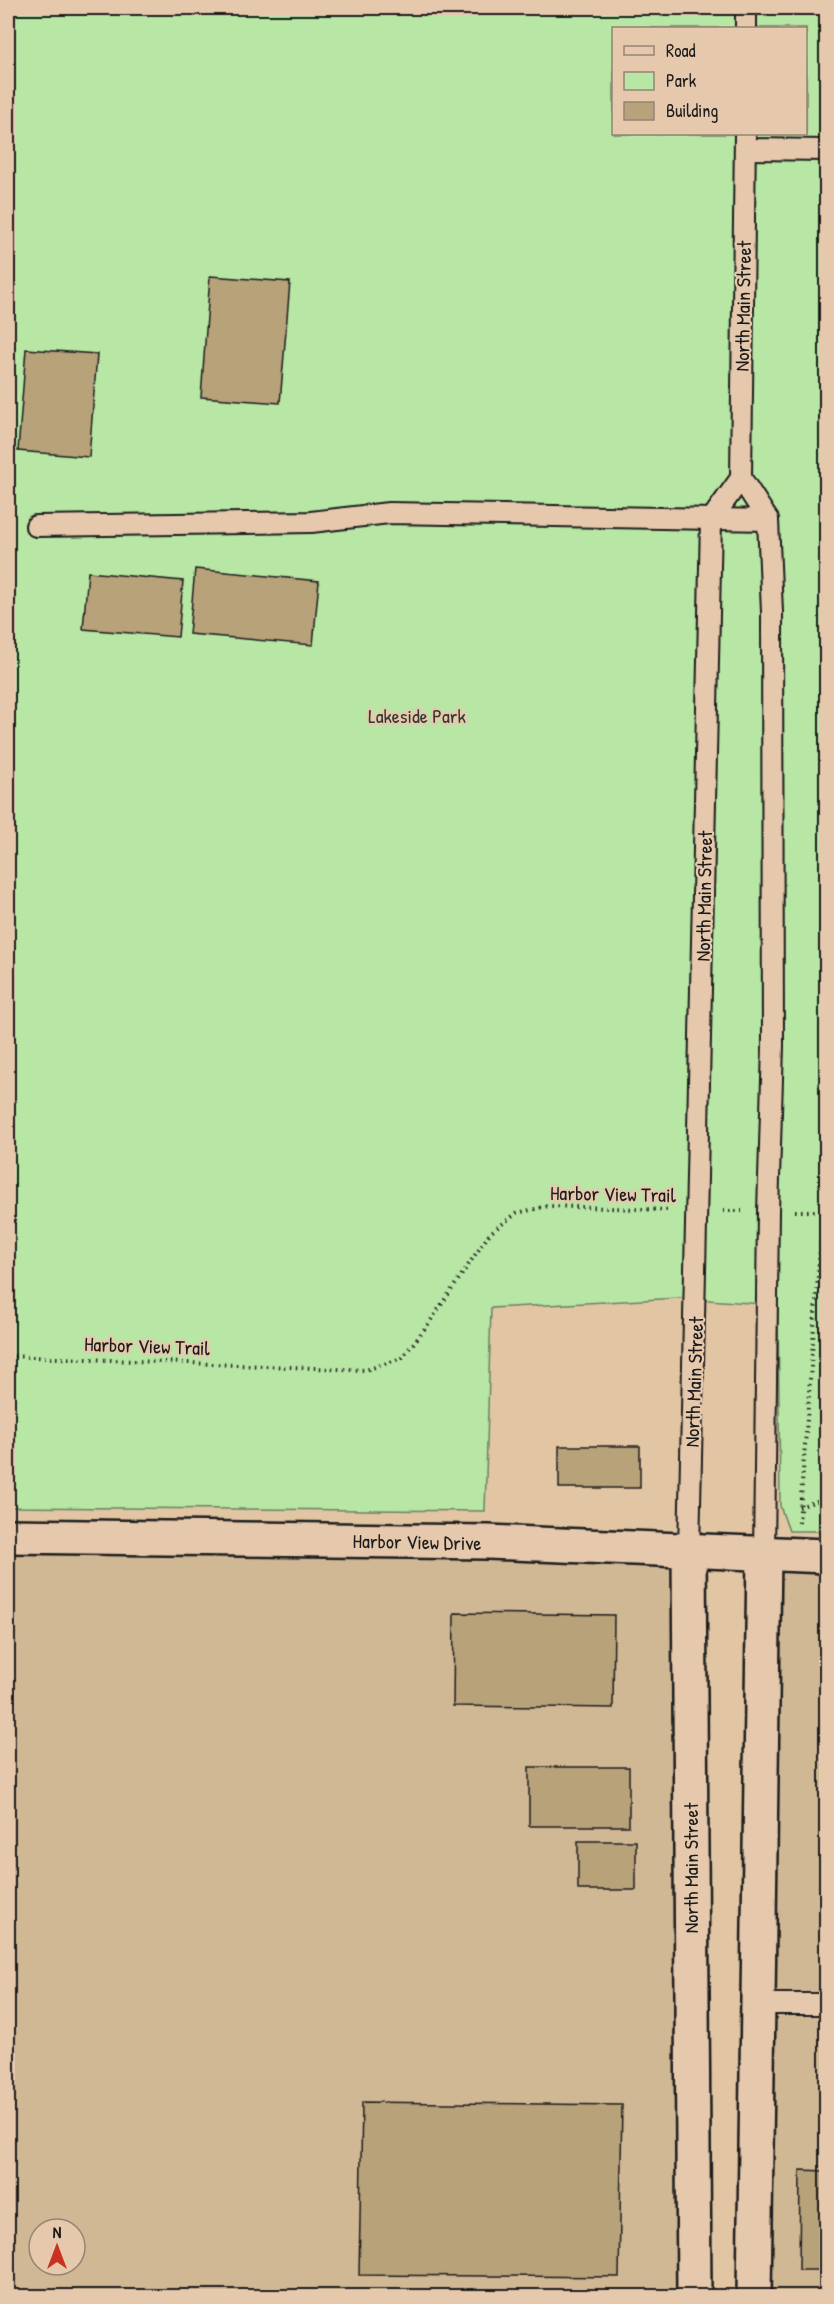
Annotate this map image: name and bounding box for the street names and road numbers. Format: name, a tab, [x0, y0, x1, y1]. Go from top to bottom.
street label: North Main Street	[728, 239, 757, 372]
street label: North Main Street	[689, 829, 718, 962]
street label: Harbor View Trail	[550, 1179, 677, 1208]
street label: North Main Street	[678, 1315, 709, 1448]
street label: Harbor View Trail	[84, 1330, 211, 1361]
street label: Harbor View Drive	[352, 1527, 482, 1556]
street label: North Main Street	[677, 1802, 704, 1933]

